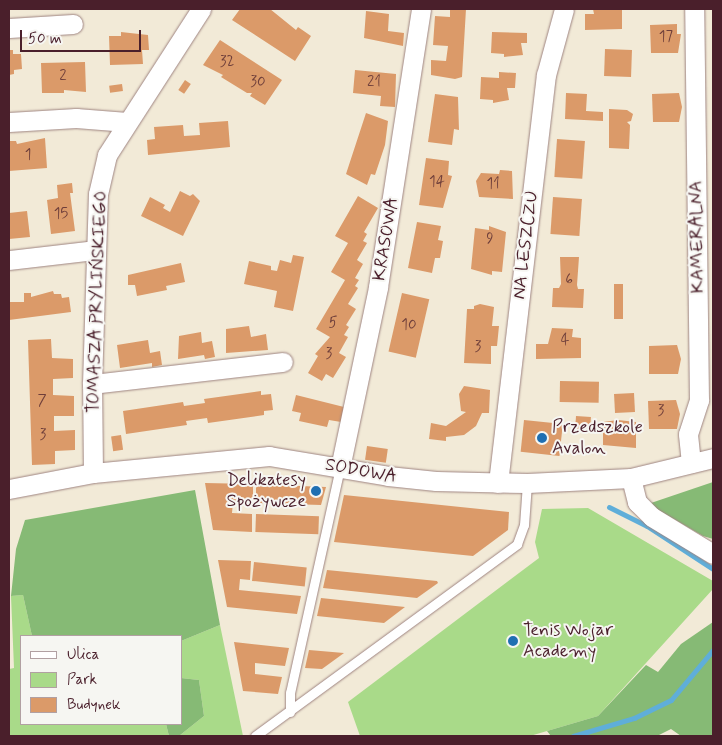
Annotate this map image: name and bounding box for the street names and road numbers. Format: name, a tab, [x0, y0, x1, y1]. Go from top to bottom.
street label: KAMERALNA	[685, 180, 709, 294]
street label: NA LESZCZU	[509, 190, 543, 300]
street label: TOMASZA PRYLIŃSKIEGO	[82, 191, 112, 413]
street label: KRASOWA	[369, 196, 403, 282]
street label: SODOWA	[323, 454, 399, 488]

